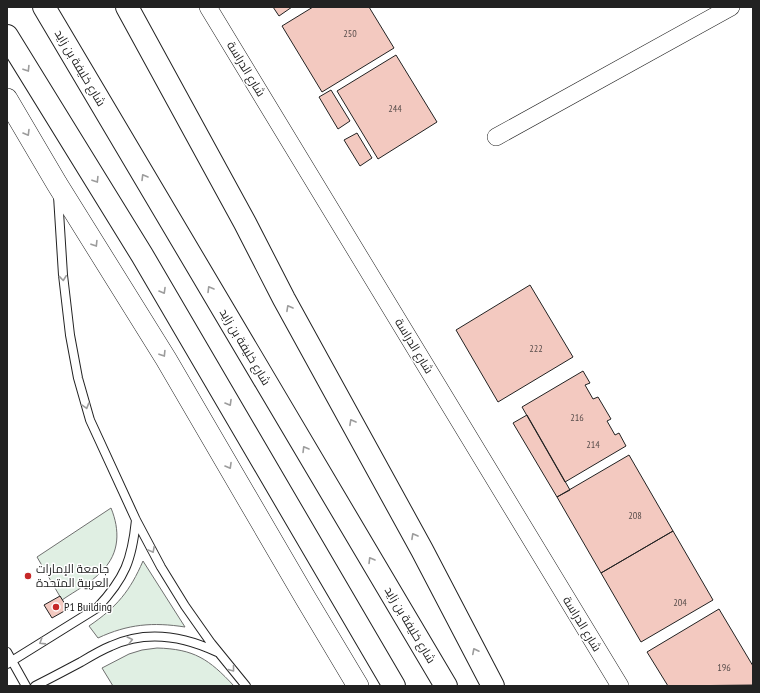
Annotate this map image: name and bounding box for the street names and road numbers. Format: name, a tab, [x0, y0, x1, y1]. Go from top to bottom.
street label: شارع خليفة بن زايد	[51, 27, 109, 109]
street label: شارع الدراسة	[223, 38, 269, 100]
street label: شارع خليفة بن زايد	[216, 306, 274, 388]
street label: شارع الدراسة	[391, 315, 437, 377]
street label: شارع خليفة بن زايد	[381, 584, 439, 666]
street label: شارع الدراسة	[559, 593, 605, 655]

